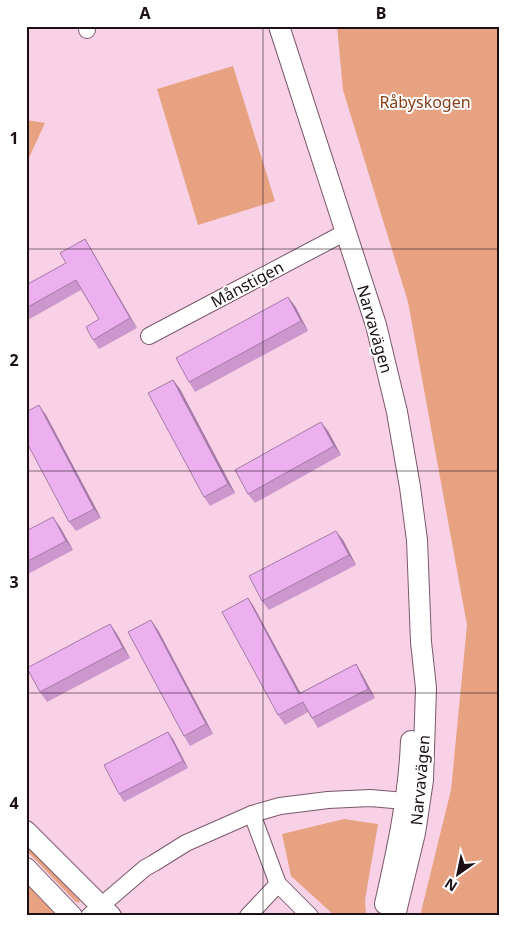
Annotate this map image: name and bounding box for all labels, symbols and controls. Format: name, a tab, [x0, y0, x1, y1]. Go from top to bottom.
text: A	[139, 2, 151, 24]
text: B	[376, 2, 386, 24]
park label: Råbyskogen	[379, 91, 471, 113]
text: 1	[9, 127, 19, 149]
street label: Månstigen	[207, 256, 287, 312]
street label: Narvavägen	[352, 282, 398, 376]
text: 2	[9, 349, 19, 371]
text: 3	[9, 571, 19, 593]
street label: Narvavägen	[405, 734, 435, 826]
text: 4	[9, 792, 19, 814]
north arrow	[434, 850, 484, 900]
text: N	[441, 874, 461, 896]

